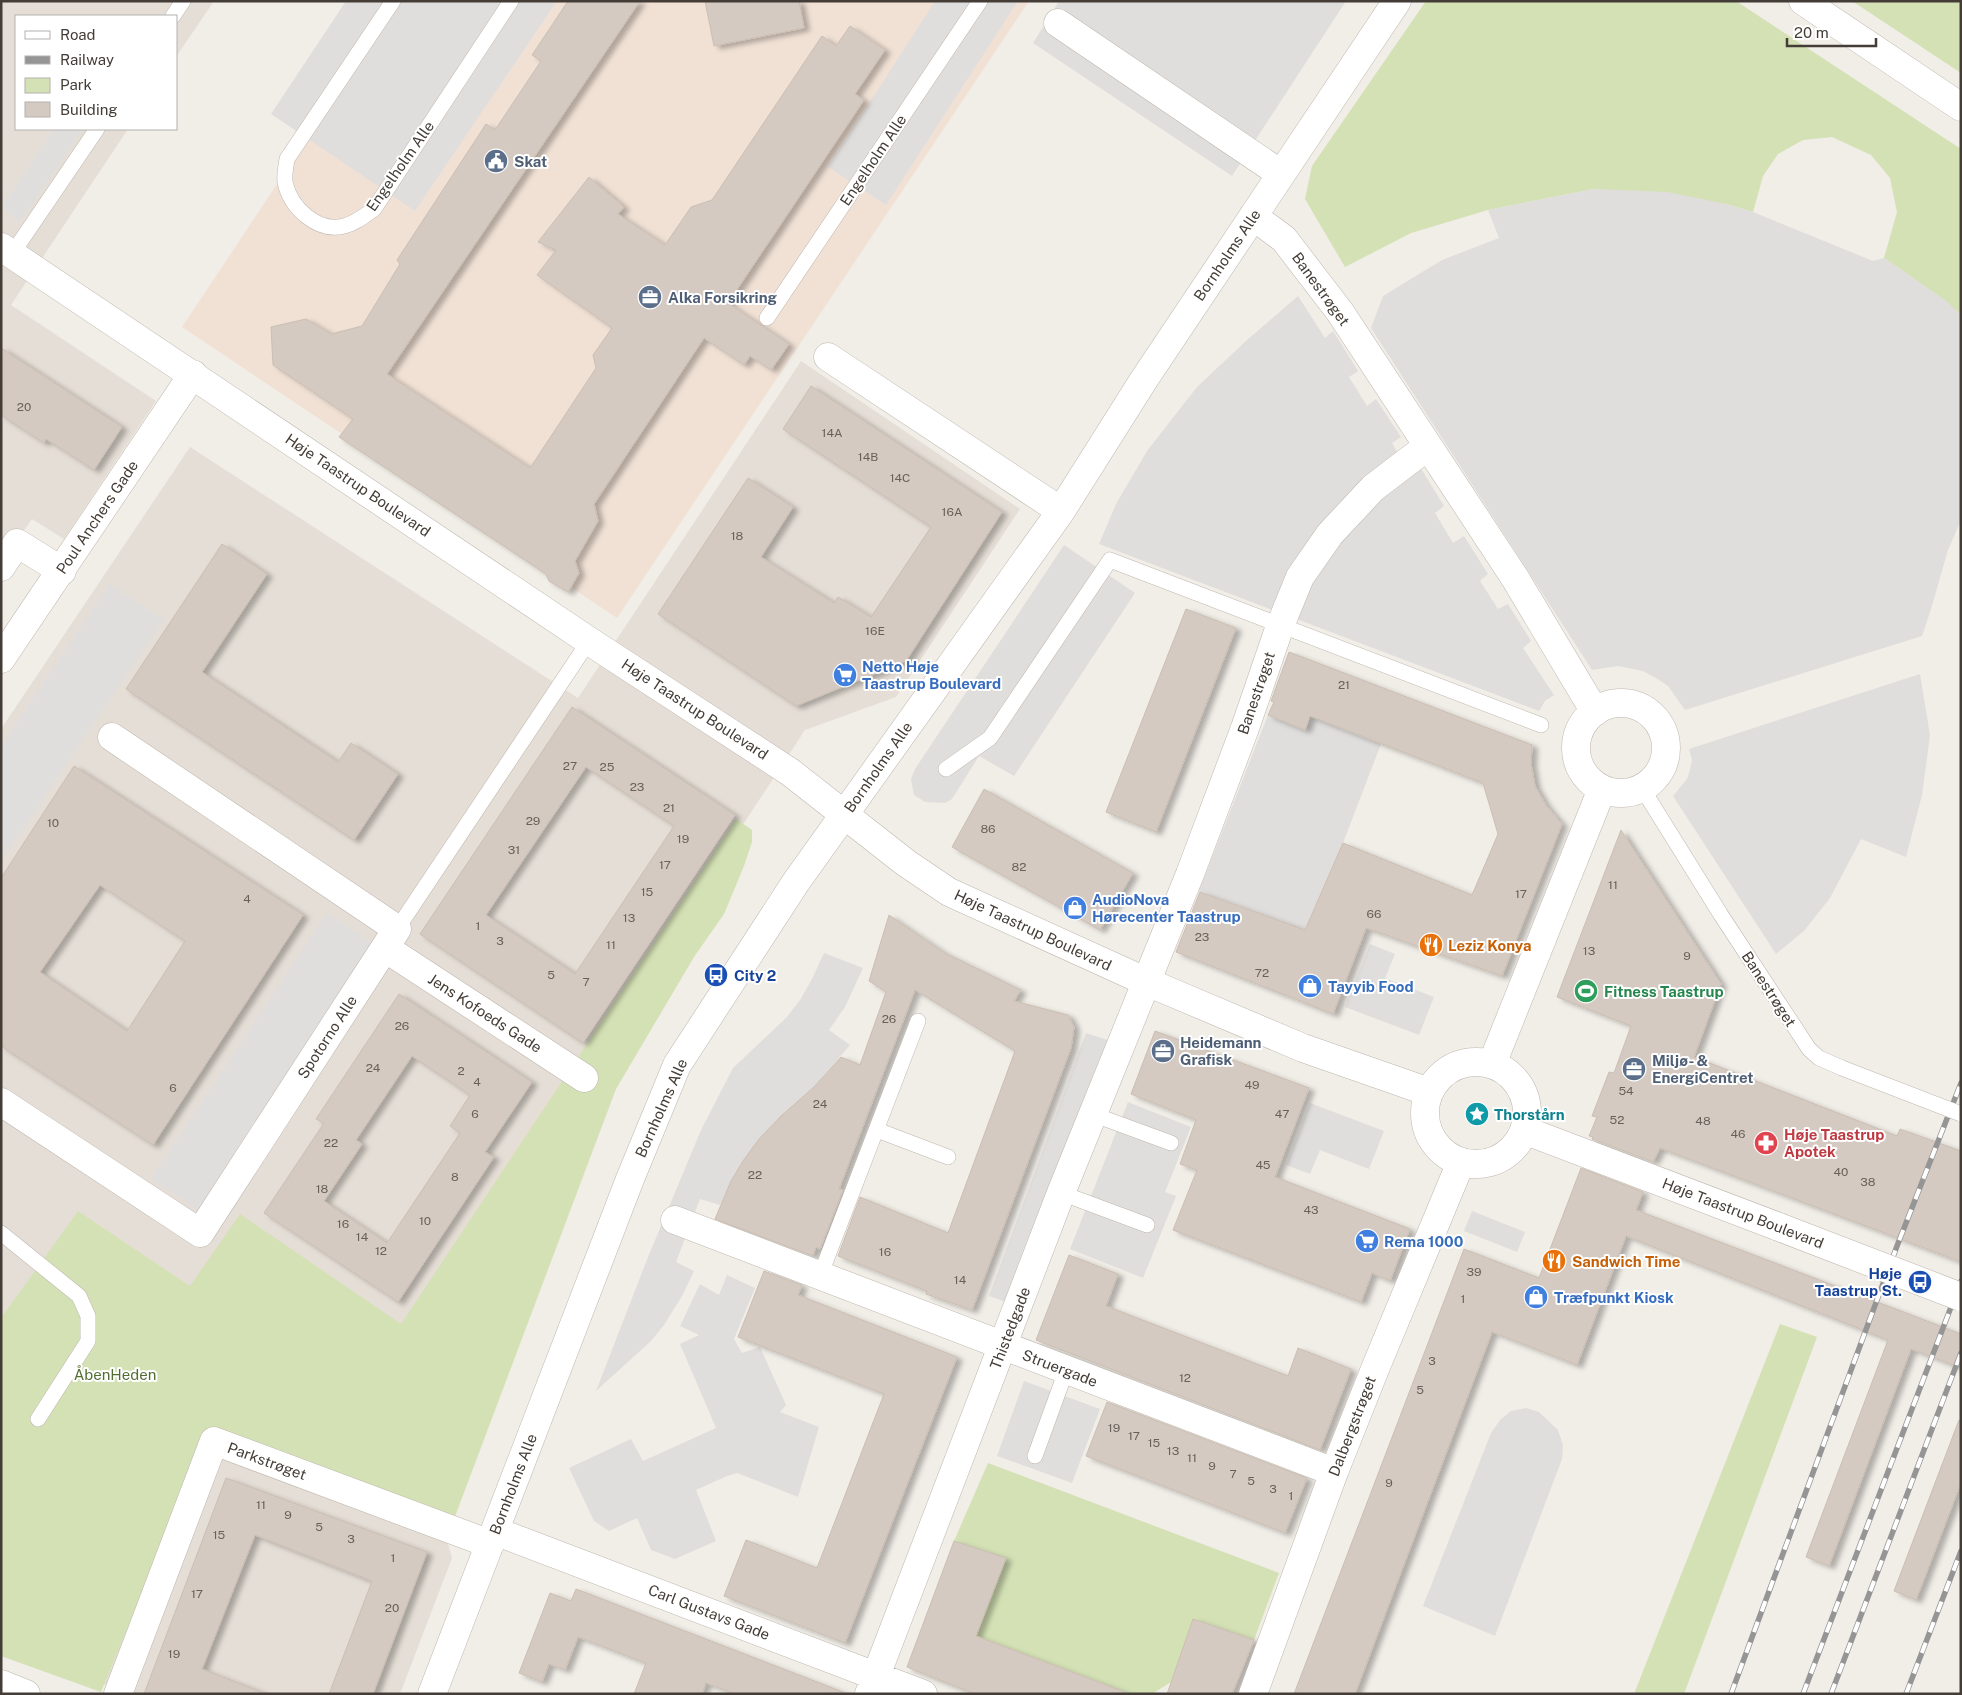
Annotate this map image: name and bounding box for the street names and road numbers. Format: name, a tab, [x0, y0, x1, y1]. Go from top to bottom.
street label: Engelholm Alle	[836, 111, 910, 209]
street label: Engelholm Alle	[363, 118, 437, 214]
street label: Bornholms Alle	[1190, 206, 1264, 304]
street label: Banestrøget	[1289, 249, 1353, 329]
street label: Høje Taastrup Boulevard	[282, 430, 434, 540]
street label: Poul Anchers Gade	[53, 457, 141, 577]
street label: Banestrøget	[1234, 649, 1278, 737]
street label: Høje Taastrup Boulevard	[619, 655, 771, 763]
street label: Bornholms Alle	[841, 719, 915, 815]
street label: Høje Taastrup Boulevard	[952, 886, 1114, 974]
street label: Banestrøget	[1738, 948, 1800, 1030]
street label: Jens Kofoeds Gade	[425, 970, 545, 1056]
street label: Spotorno Alle	[294, 992, 360, 1082]
street label: Bornholms Alle	[632, 1056, 690, 1160]
street label: Høje Taastrup Boulevard	[1660, 1174, 1826, 1252]
street label: Thistedgade	[987, 1285, 1033, 1371]
street label: Struergade	[1020, 1346, 1100, 1390]
street label: Dalbergstrøget	[1325, 1373, 1379, 1479]
street label: Bornholms Alle	[486, 1431, 540, 1537]
street label: Parkstrøget	[225, 1439, 309, 1483]
street label: Carl Gustavs Gade	[646, 1581, 772, 1643]

